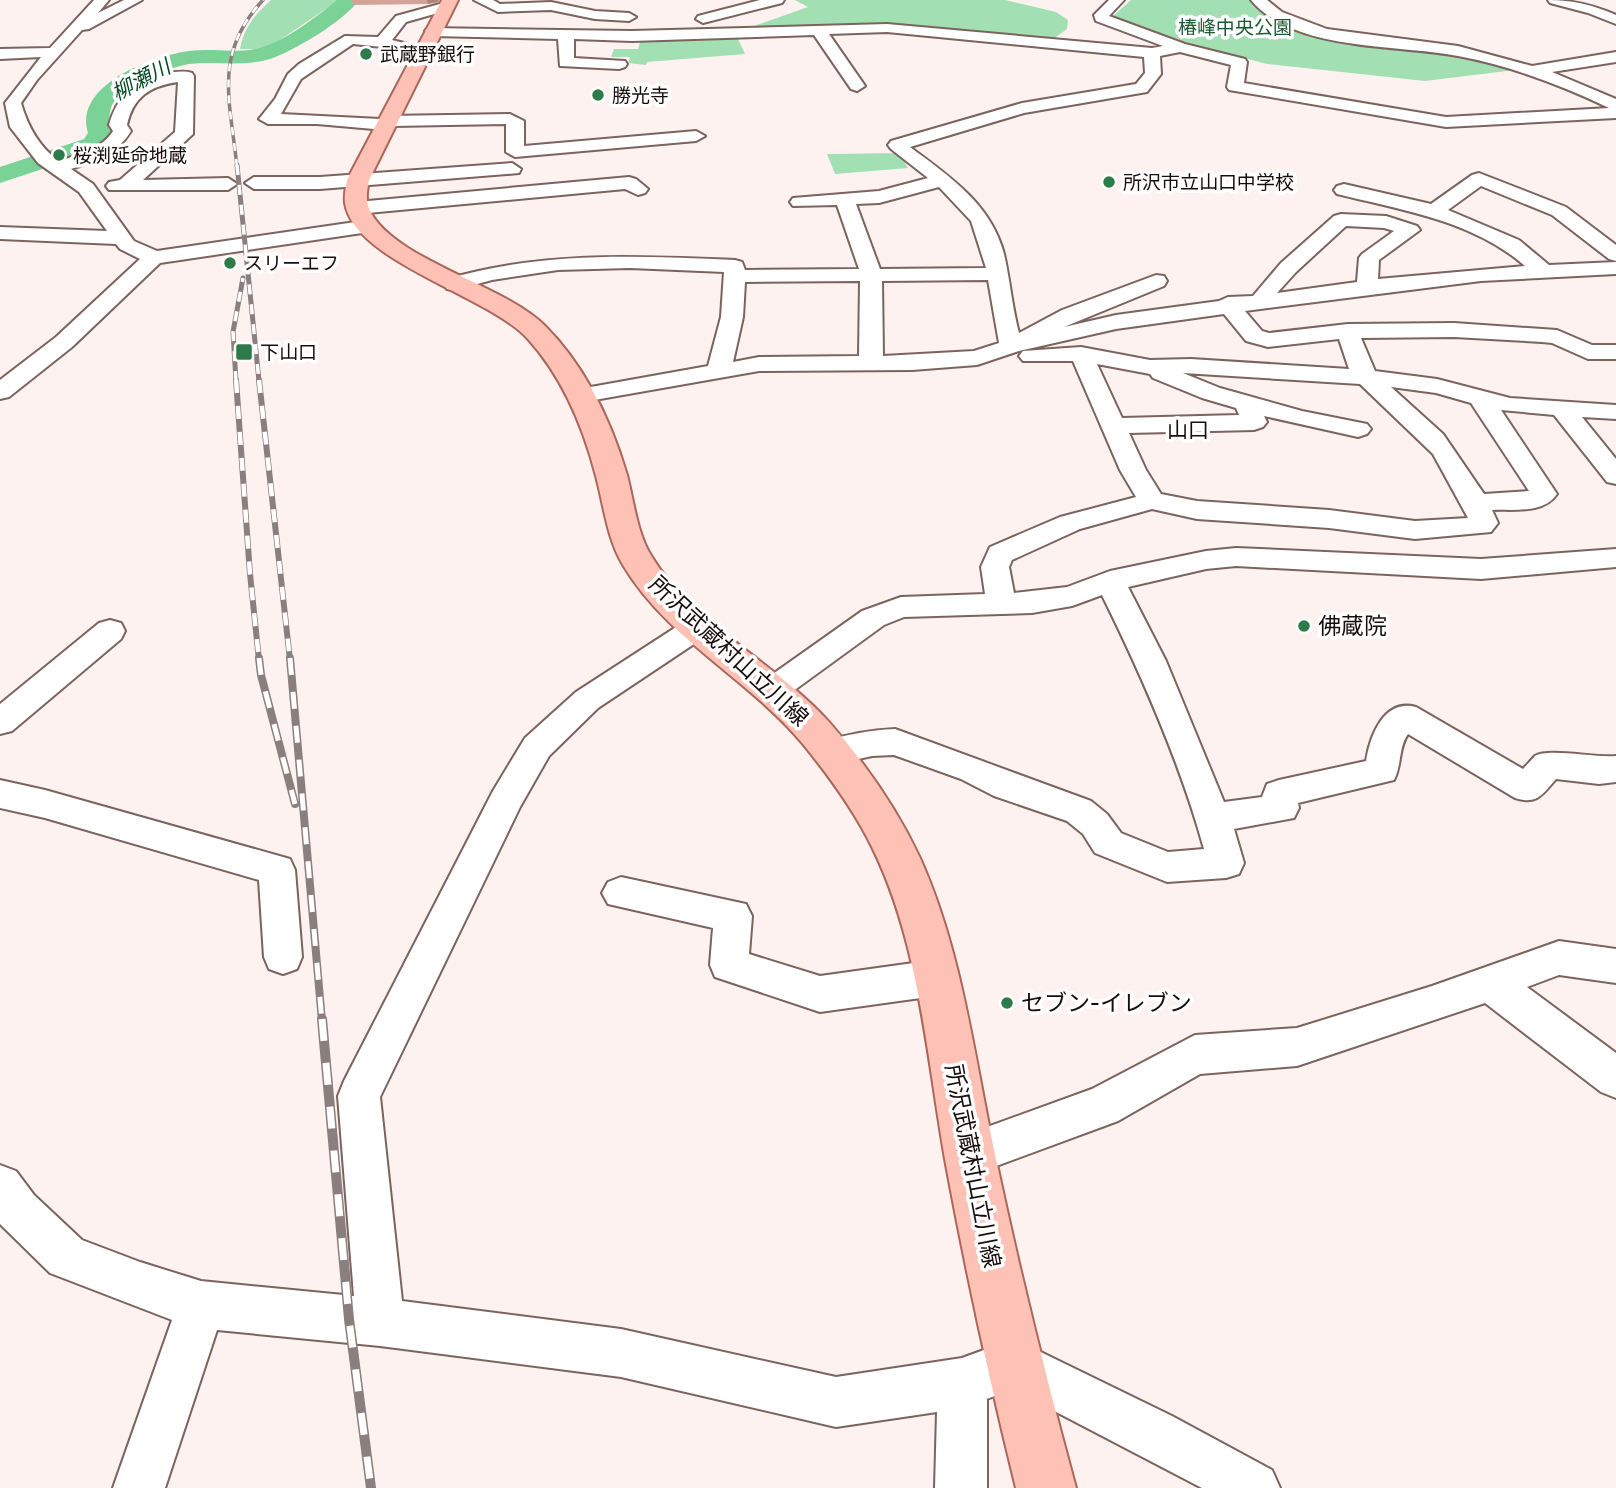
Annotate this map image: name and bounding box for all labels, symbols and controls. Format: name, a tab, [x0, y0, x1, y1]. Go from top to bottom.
park label: 椿峰中央公園	[1178, 16, 1292, 39]
place label: 武蔵野銀行	[380, 43, 475, 66]
marker: 武蔵野銀行	[358, 46, 374, 62]
water label: 柳瀬川	[107, 53, 176, 105]
place label: 勝光寺	[612, 84, 669, 107]
marker: 勝光寺	[590, 87, 606, 103]
place label: 桜渕延命地蔵	[73, 144, 187, 167]
marker: 桜渕延命地蔵	[51, 147, 67, 163]
place label: 所沢市立山口中学校	[1123, 171, 1294, 194]
marker: 所沢市立山口中学校	[1101, 174, 1117, 190]
place label: スリーエフ	[244, 252, 339, 275]
marker: スリーエフ	[222, 255, 238, 271]
place label: 下山口	[260, 341, 317, 364]
marker: 下山口	[234, 342, 254, 362]
district label: 山口	[1167, 417, 1209, 442]
street label: 所沢武蔵村山立川線	[644, 570, 814, 732]
place label: 佛蔵院	[1318, 612, 1387, 640]
marker: 佛蔵院	[1296, 618, 1312, 634]
place label: セブン-イレブン	[1021, 989, 1192, 1017]
marker: セブン-イレブン	[999, 995, 1015, 1011]
street label: 所沢武蔵村山立川線	[940, 1062, 1006, 1270]

